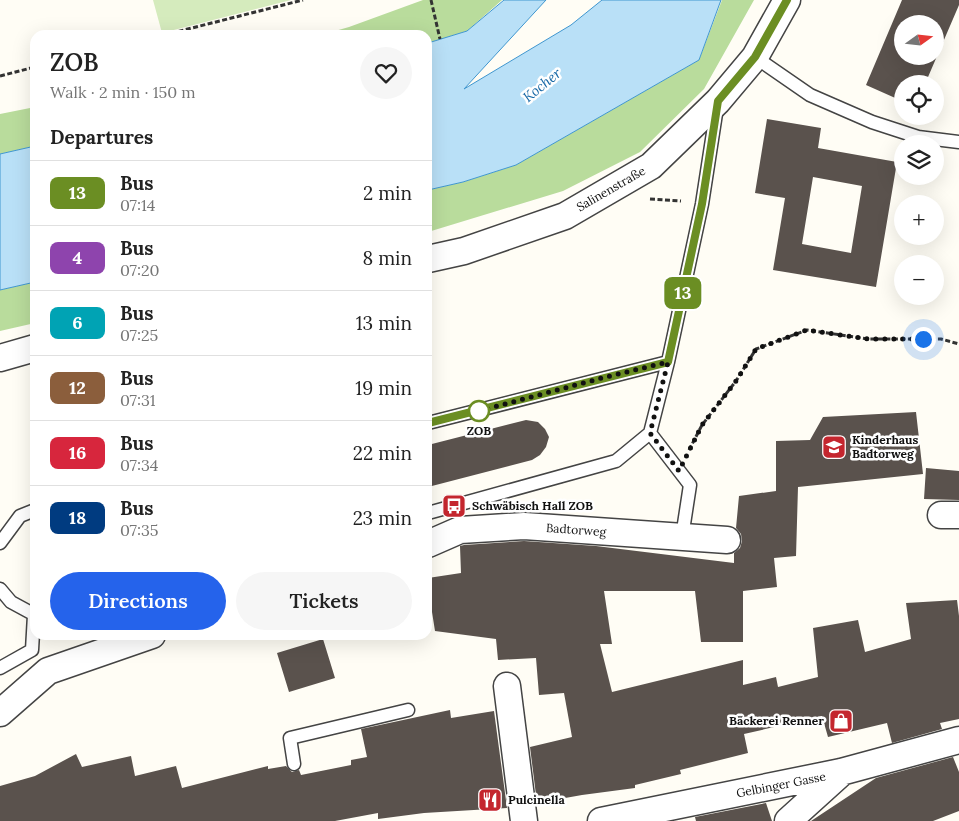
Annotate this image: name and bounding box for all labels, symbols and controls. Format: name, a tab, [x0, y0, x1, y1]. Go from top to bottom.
north arrow	[894, 15, 944, 65]
map controls	[894, 15, 944, 305]
text: ZOB	[50, 47, 98, 78]
button: heart	[360, 47, 412, 99]
water label: Kocher	[519, 64, 565, 106]
button: locate	[894, 75, 944, 125]
text: Walk · 2 min · 150 m	[50, 82, 196, 102]
text: Departures	[50, 125, 153, 149]
button: layers	[894, 135, 944, 185]
street label: Salinenstraße	[574, 163, 648, 214]
text: Bus	[120, 171, 153, 195]
text: 13	[69, 181, 86, 204]
text: 2 min	[363, 181, 412, 205]
text: 07:14	[120, 195, 155, 215]
button: +	[894, 195, 944, 245]
text: Bus	[120, 236, 153, 260]
text: 4	[73, 246, 82, 269]
text: 8 min	[362, 246, 412, 270]
button: −	[894, 255, 944, 305]
text: 07:20	[120, 260, 160, 280]
line badge: 13	[660, 277, 706, 309]
text: 13	[674, 281, 692, 304]
text: Bus	[120, 301, 153, 325]
text: 6	[72, 311, 83, 334]
text: 13 min	[356, 311, 412, 335]
text: 07:25	[120, 325, 158, 345]
your location	[911, 327, 936, 352]
text: Bus	[120, 366, 153, 390]
text: 12	[69, 376, 86, 399]
text: 19 min	[355, 376, 412, 400]
text: 07:31	[120, 390, 156, 410]
marker: ZOB	[468, 400, 490, 422]
place label: ZOB	[467, 423, 491, 438]
text: Bus	[120, 431, 153, 455]
place label: Kinderhaus Badtorweg	[852, 432, 919, 461]
school or university icon: Kinderhaus Badtorweg	[821, 434, 847, 460]
text: 16	[69, 441, 86, 464]
text: 22 min	[353, 441, 412, 465]
text: 07:34	[120, 455, 159, 475]
bus stop icon: Schwäbisch Hall ZOB	[441, 493, 467, 519]
text: Bus	[120, 496, 153, 520]
place label: Schwäbisch Hall ZOB	[472, 498, 593, 513]
text: 18	[69, 506, 86, 529]
text: 23 min	[353, 506, 412, 530]
text: 07:35	[120, 520, 159, 540]
street label: Badtorweg	[545, 520, 607, 539]
button: Directions	[50, 572, 226, 630]
button: Tickets	[236, 572, 412, 630]
shop icon: Bäckerei Renner	[828, 708, 854, 734]
place label: Bäckerei Renner	[729, 713, 824, 728]
street label: Gelbinger Gasse	[735, 768, 827, 801]
restaurant icon: Pulcinella	[477, 787, 503, 813]
place label: Pulcinella	[508, 792, 566, 807]

